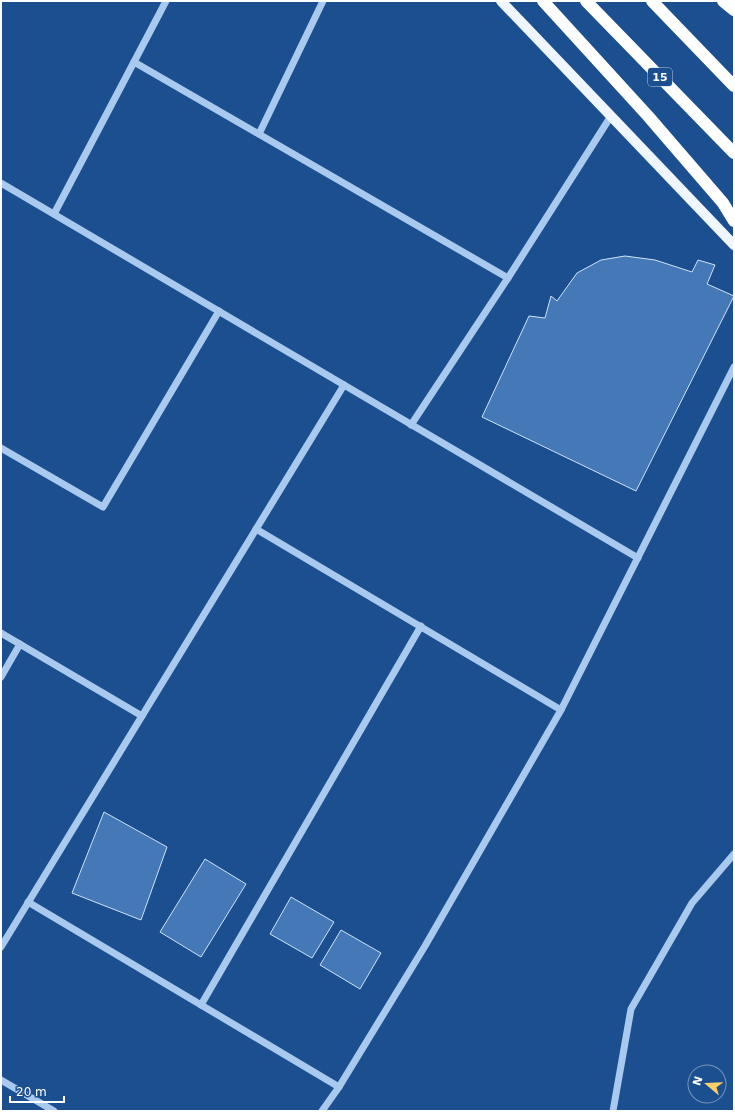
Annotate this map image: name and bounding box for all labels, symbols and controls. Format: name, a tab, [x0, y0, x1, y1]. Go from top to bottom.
road number: 15	[648, 68, 672, 86]
north arrow	[687, 1064, 727, 1104]
text: N	[690, 1074, 706, 1087]
scale bar	[10, 1078, 64, 1104]
text: 20 m	[16, 1085, 47, 1099]

